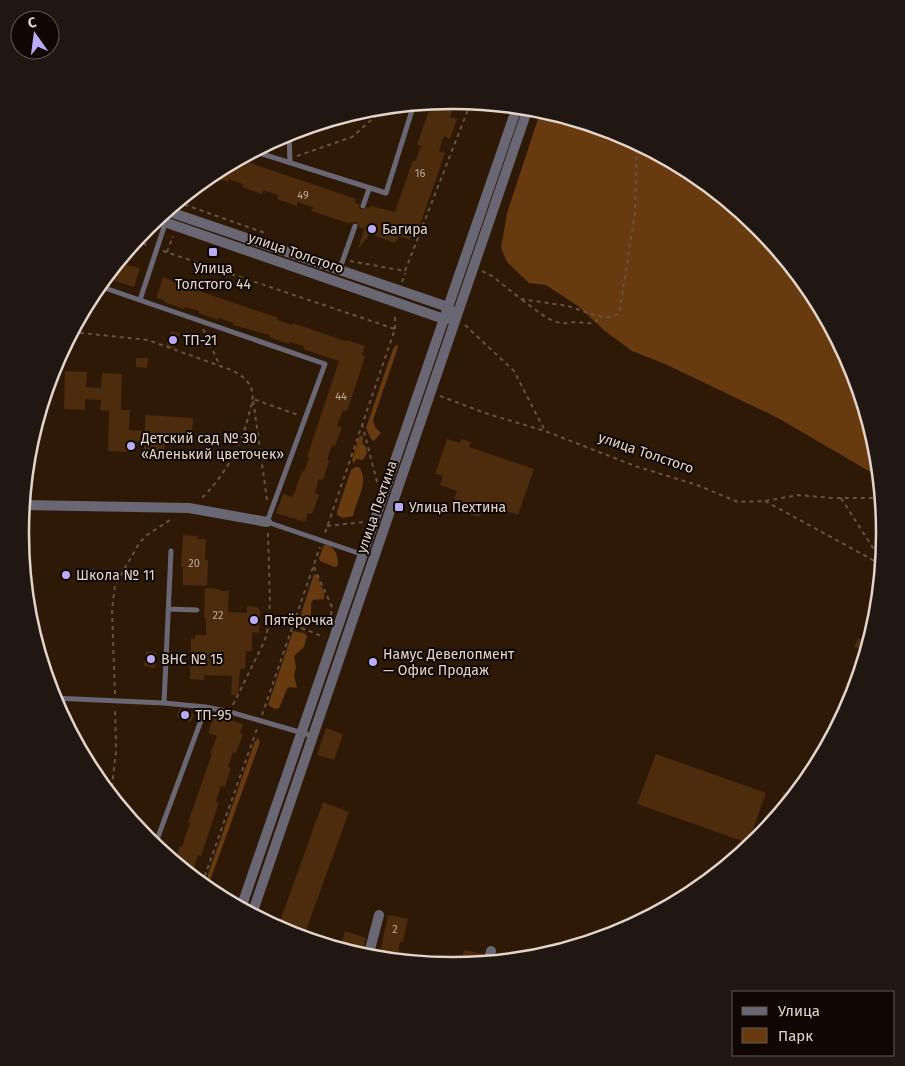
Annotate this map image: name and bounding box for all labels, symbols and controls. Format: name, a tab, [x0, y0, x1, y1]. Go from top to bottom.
north arrow	[10, 10, 60, 60]
text: С	[26, 14, 38, 32]
house number: 16	[415, 167, 425, 180]
house number: 49	[297, 189, 309, 202]
place label: Багира	[382, 221, 428, 238]
marker: Багира	[366, 223, 378, 235]
street label: улица Толстого	[246, 229, 346, 277]
marker: Улица Толстого 44	[207, 246, 219, 258]
place label: Улица Толстого 44	[175, 260, 251, 293]
place label: ТП-21	[183, 332, 217, 349]
marker: ТП-21	[167, 334, 179, 346]
house number: 44	[335, 390, 347, 403]
street label: улица Толстого	[596, 429, 696, 477]
place label: Детский сад № 30 «Аленький цветочек»	[140, 430, 284, 463]
marker: Детский сад № 30 «Аленький цветочек»	[125, 440, 137, 452]
street label: улица Пехтина	[353, 458, 401, 556]
place label: Улица Пехтина	[409, 499, 506, 516]
marker: Улица Пехтина	[393, 501, 405, 513]
house number: 20	[188, 557, 200, 570]
place label: Школа № 11	[76, 567, 155, 584]
marker: Школа № 11	[60, 569, 72, 581]
house number: 22	[213, 609, 223, 622]
place label: Пятёрочка	[264, 612, 334, 629]
marker: Пятёрочка	[248, 614, 260, 626]
place label: Намус Девелопмент — Офис Продаж	[383, 646, 515, 679]
place label: ВНС № 15	[161, 651, 223, 668]
marker: ВНС № 15	[145, 653, 157, 665]
marker: Намус Девелопмент — Офис Продаж	[367, 656, 379, 668]
place label: ТП-95	[195, 707, 232, 724]
marker: ТП-95	[179, 709, 191, 721]
house number: 2	[392, 923, 398, 936]
legend	[732, 991, 895, 1056]
text: Улица	[778, 1002, 820, 1020]
text: Парк	[778, 1027, 813, 1045]

